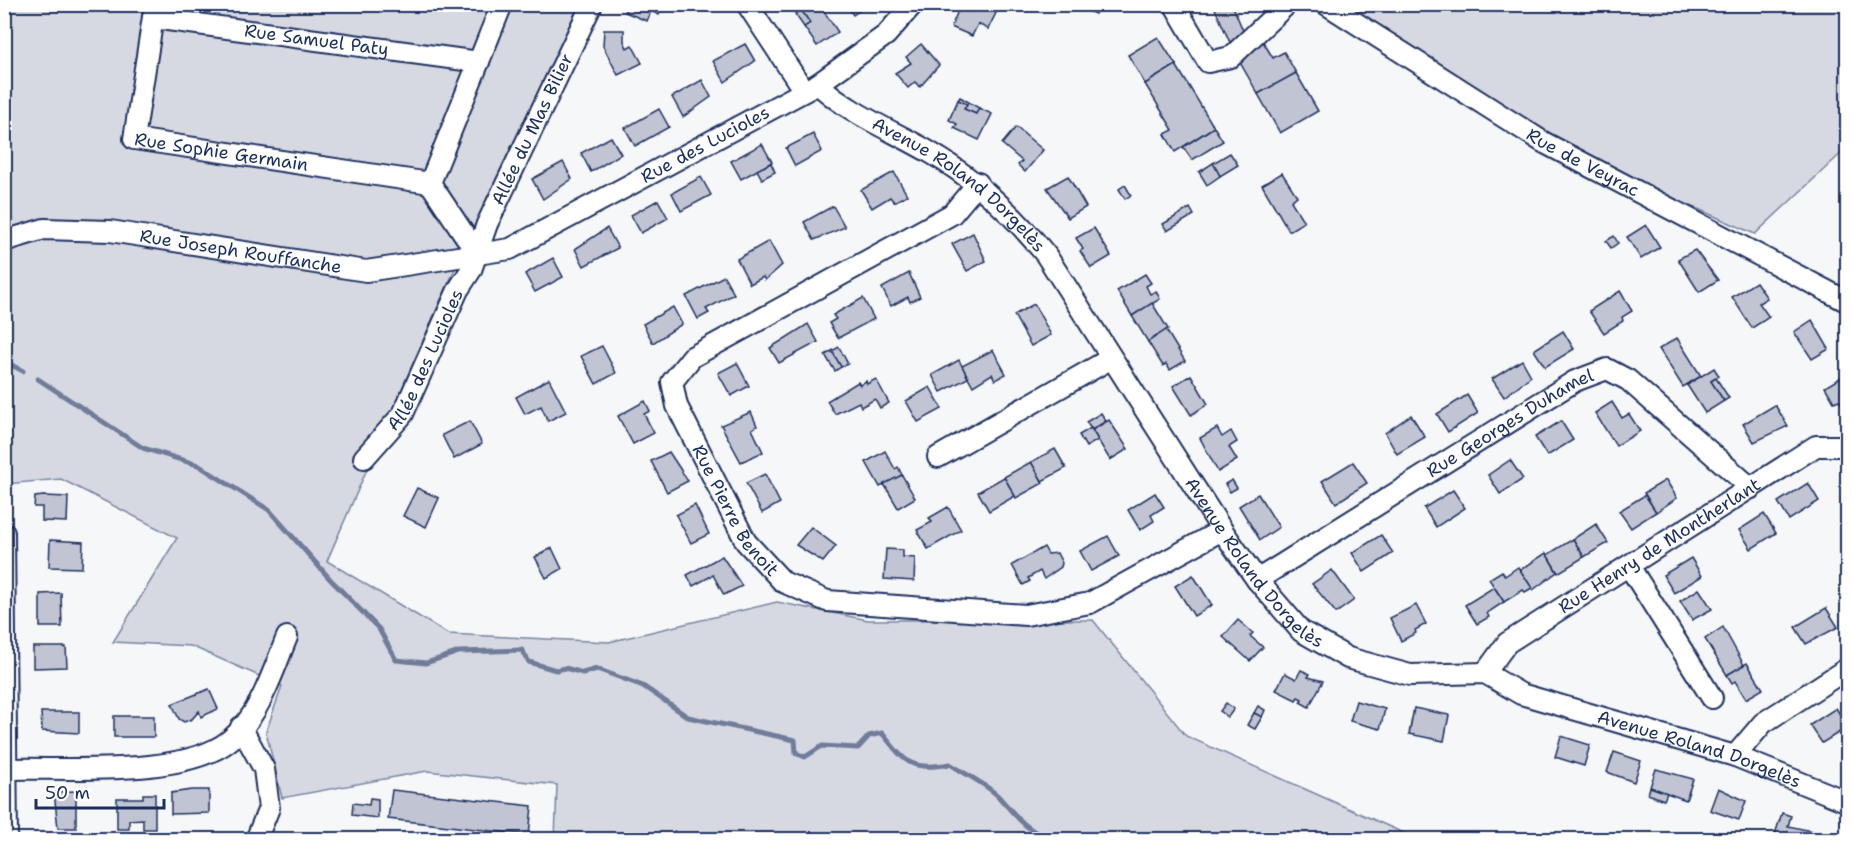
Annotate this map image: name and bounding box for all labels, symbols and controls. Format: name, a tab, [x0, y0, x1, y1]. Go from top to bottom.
street label: Rue Samuel Paty	[243, 18, 390, 62]
street label: Allée du Mas Bilier	[486, 49, 579, 209]
street label: Rue des Lucioles	[637, 100, 774, 189]
street label: Avenue Roland Dorgelès	[868, 112, 1051, 257]
street label: Rue de Veyrac	[1522, 123, 1643, 202]
street label: Rue Sophie Germain	[133, 127, 310, 177]
street label: Rue Joseph Rouffanche	[138, 224, 343, 279]
street label: Allée des Lucioles	[381, 285, 469, 436]
street label: Rue Georges Duhamel	[1422, 363, 1597, 483]
street label: Rue Pierre Benoit	[687, 441, 784, 582]
street label: Rue Henry de Montherlant	[1554, 472, 1765, 619]
street label: Avenue Roland Dorgelès	[1179, 473, 1328, 653]
street label: Avenue Roland Dorgelès	[1595, 705, 1805, 794]
scale bar	[36, 772, 164, 810]
text: 50 m	[45, 781, 90, 805]

